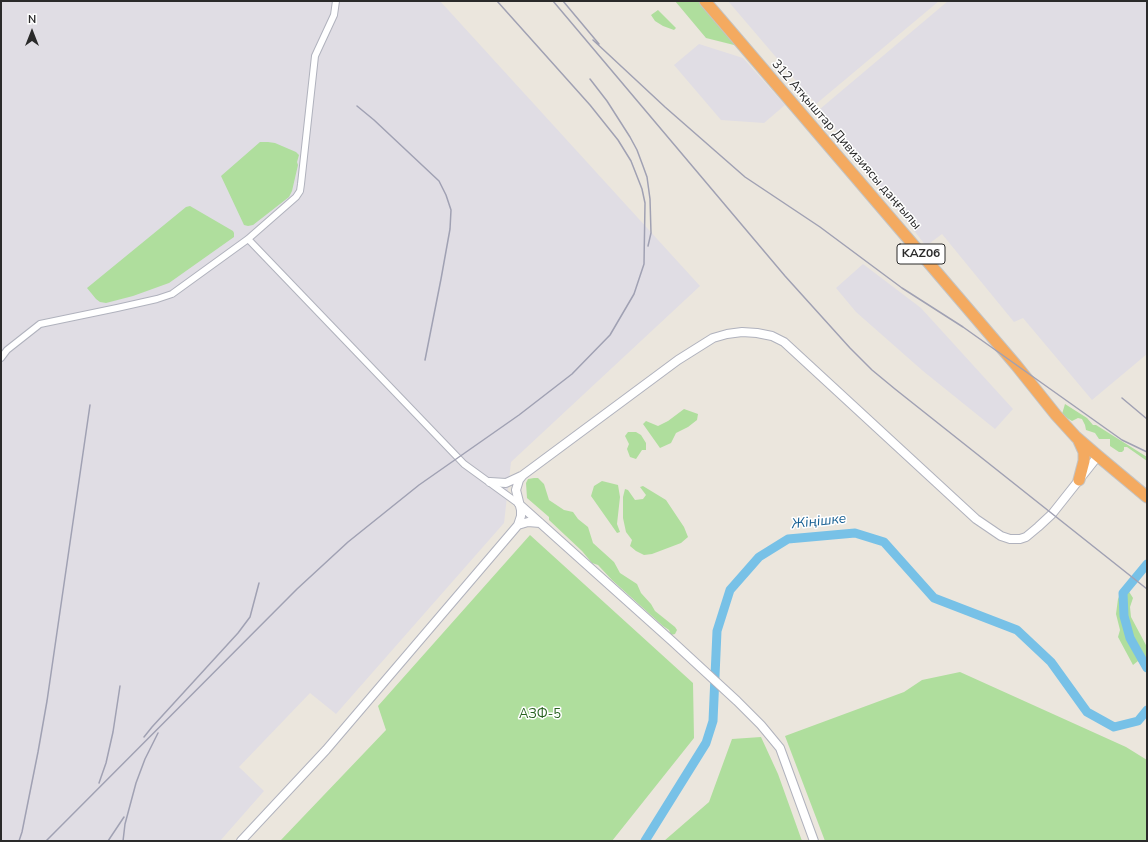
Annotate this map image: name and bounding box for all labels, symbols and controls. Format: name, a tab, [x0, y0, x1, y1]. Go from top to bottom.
north arrow	[12, 12, 52, 52]
text: N	[28, 12, 36, 27]
street label: 312 Атқыштар Дивизиясы даңғылы	[768, 57, 924, 233]
road number: KАZ06	[897, 244, 945, 264]
water label: Жіңішке	[791, 511, 847, 533]
park label: АЗФ-5	[519, 707, 561, 723]

